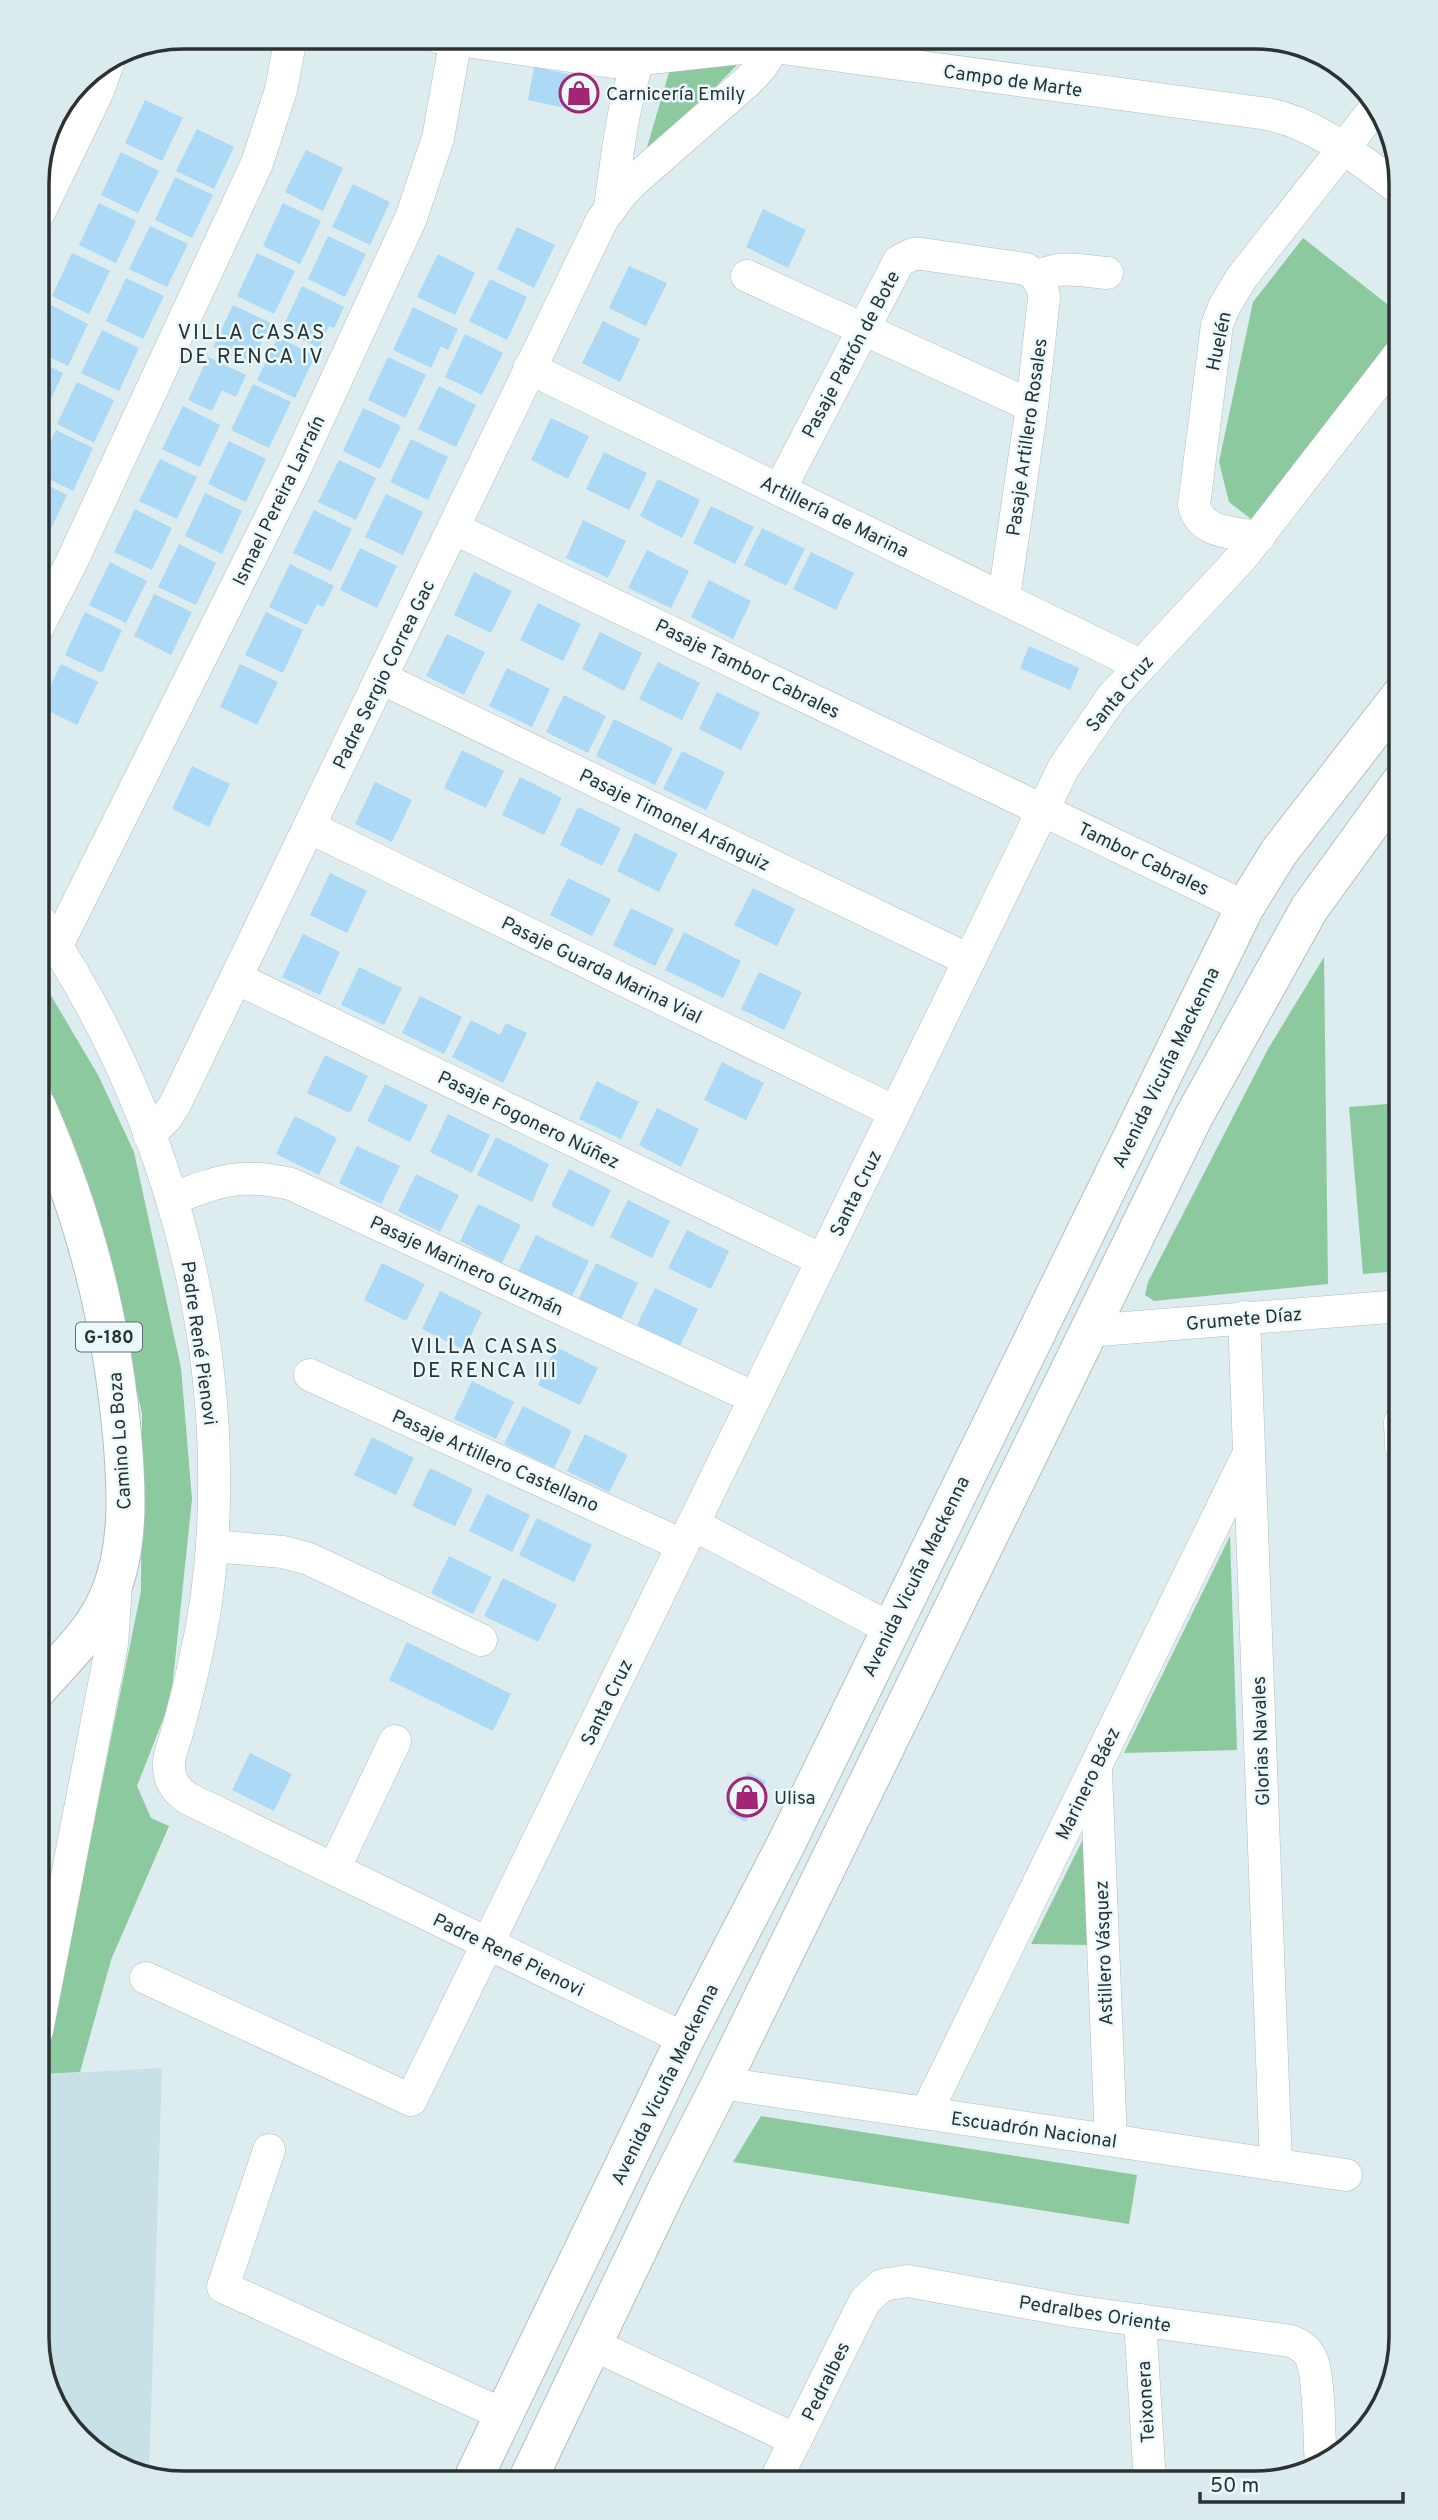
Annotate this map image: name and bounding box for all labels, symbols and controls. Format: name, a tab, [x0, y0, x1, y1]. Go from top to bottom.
street label: Campo de Marte	[942, 60, 1084, 104]
shop icon: Carnicería Emily	[558, 72, 600, 114]
place label: Carnicería Emily	[606, 83, 745, 107]
street label: Pasaje Patrón de Bote	[797, 267, 906, 443]
street label: Huelén	[1202, 310, 1238, 373]
district label: VILLA CASAS DE RENCA IV	[177, 320, 327, 371]
street label: Pasaje Artillero Rosales	[1002, 337, 1054, 538]
street label: Ismael Pereira Larraín	[228, 412, 331, 590]
street label: Artillería de Marina	[756, 471, 912, 564]
street label: Padre Sergio Correa Gac	[328, 576, 441, 773]
street label: Pasaje Tambor Cabrales	[651, 615, 844, 725]
street label: Santa Cruz	[1081, 651, 1160, 738]
street label: Pasaje Timonel Aránguiz	[575, 764, 773, 877]
street label: Tambor Cabrales	[1073, 818, 1213, 902]
street label: Pasaje Guarda Marina Vial	[497, 912, 705, 1030]
street label: Avenida Vicuña Mackenna	[1108, 963, 1226, 1172]
street label: Pasaje Fogonero Núñez	[433, 1066, 623, 1175]
street label: Santa Cruz	[826, 1147, 888, 1241]
street label: Pasaje Marinero Guzmán	[365, 1211, 567, 1322]
street label: Padre René Pienovi	[175, 1260, 221, 1427]
street label: Grumete Díaz	[1185, 1303, 1303, 1337]
road number: G-180	[76, 1322, 142, 1352]
district label: VILLA CASAS DE RENCA III	[410, 1334, 560, 1385]
street label: Camino Lo Boza	[104, 1371, 138, 1510]
street label: Pasaje Artillero Castellano	[388, 1405, 602, 1518]
street label: Avenida Vicuña Mackenna	[858, 1472, 976, 1681]
street label: Santa Cruz	[577, 1656, 639, 1750]
street label: Glorias Navales	[1248, 1675, 1276, 1806]
street label: Marinero Báez	[1051, 1724, 1126, 1844]
shop icon: Ulisa	[726, 1776, 768, 1818]
place label: Ulisa	[774, 1787, 816, 1811]
street label: Astillero Vásquez	[1090, 1880, 1120, 2026]
street label: Padre René Pienovi	[428, 1909, 588, 2003]
street label: Avenida Vicuña Mackenna	[607, 1980, 725, 2189]
street label: Escuadrón Nacional	[949, 2107, 1118, 2155]
street label: Pedralbes Oriente	[1017, 2291, 1172, 2339]
street label: Pedralbes	[797, 2338, 856, 2425]
street label: Teixonera	[1133, 2360, 1161, 2444]
scale bar	[1200, 2460, 1403, 2504]
text: 50 m	[1210, 2473, 1259, 2500]

